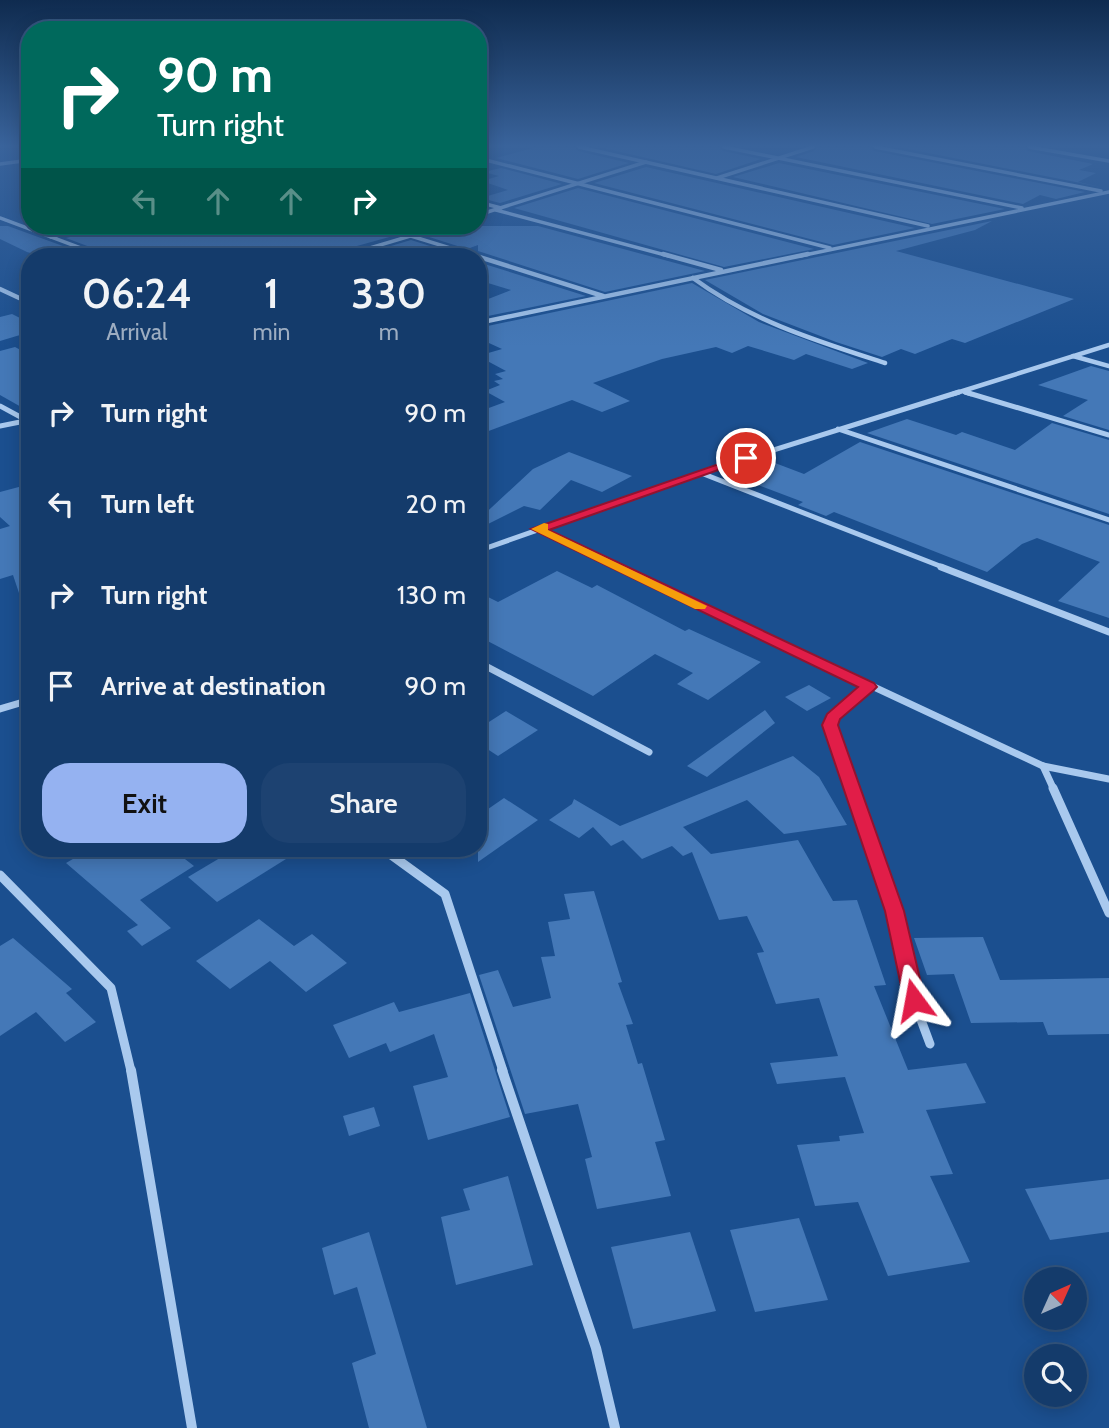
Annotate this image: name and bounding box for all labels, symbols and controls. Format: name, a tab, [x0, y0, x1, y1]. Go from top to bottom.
text: 90 m	[157, 45, 273, 104]
icon: right	[42, 49, 133, 140]
text: Turn right	[157, 105, 284, 144]
icon: left	[126, 182, 164, 220]
icon: ahead	[199, 182, 237, 220]
icon: ahead	[272, 182, 310, 220]
icon: right	[345, 182, 383, 220]
text: 06:24	[82, 267, 192, 319]
text: 1	[264, 267, 279, 319]
text: 330	[351, 267, 426, 319]
text: Arrival	[106, 318, 167, 346]
text: min	[253, 318, 290, 346]
text: m	[379, 318, 399, 346]
icon: right	[42, 394, 80, 432]
text: Turn right	[101, 397, 207, 429]
text: 90 m	[404, 397, 466, 429]
pin	[716, 428, 776, 488]
icon: arrive	[727, 439, 765, 477]
icon: left	[42, 485, 80, 523]
text: Turn left	[101, 488, 194, 520]
text: 20 m	[406, 488, 466, 520]
icon: right	[42, 576, 80, 614]
text: Turn right	[101, 579, 207, 611]
text: 130 m	[397, 579, 466, 611]
icon: arrive	[42, 667, 80, 705]
text: Arrive at destination	[101, 670, 326, 702]
text: 90 m	[404, 670, 466, 702]
button: Exit	[42, 763, 247, 843]
button: Share	[261, 763, 466, 843]
position arrow	[877, 963, 951, 1037]
north arrow	[1024, 1267, 1087, 1330]
map controls	[1024, 1267, 1087, 1407]
button: search	[1024, 1344, 1087, 1407]

